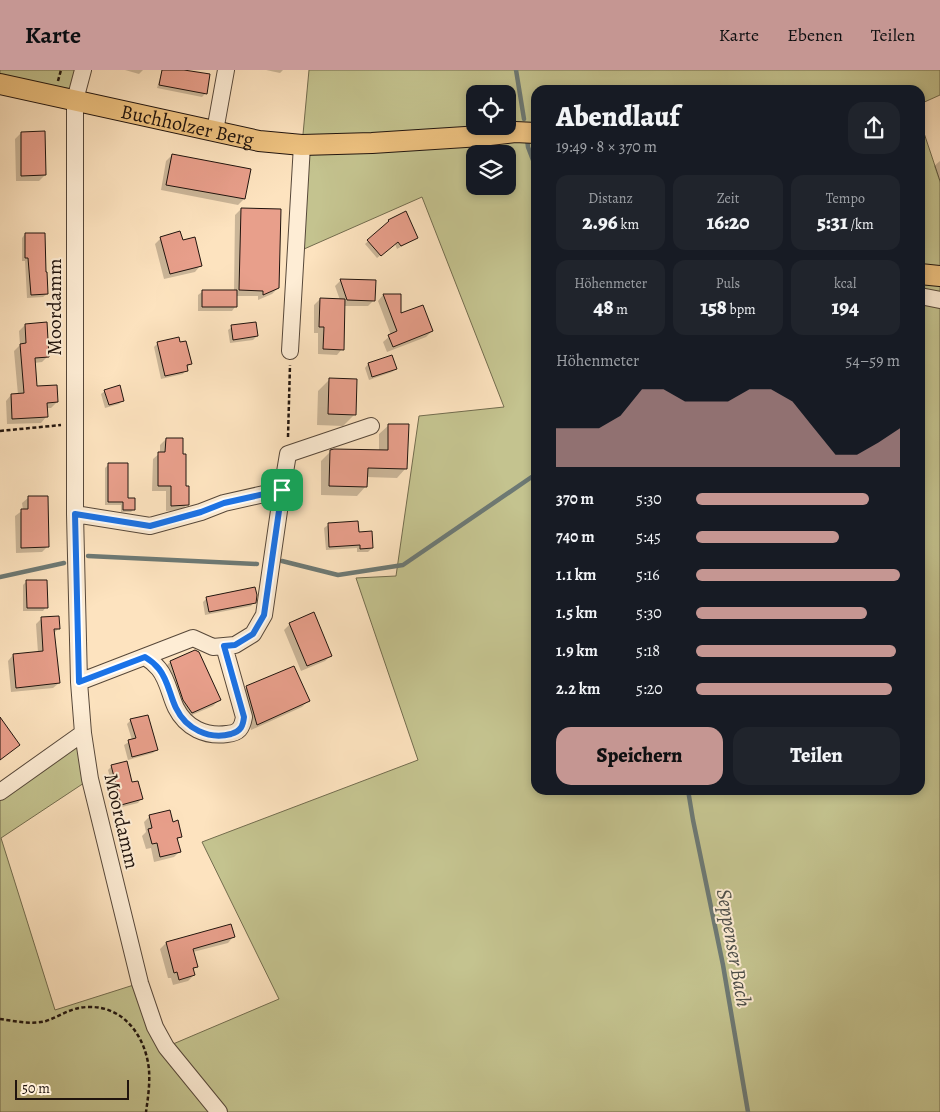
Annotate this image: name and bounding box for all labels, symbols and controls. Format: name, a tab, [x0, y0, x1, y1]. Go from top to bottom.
text: Karte	[25, 19, 81, 51]
text: Karte	[719, 23, 759, 47]
text: Ebenen	[787, 23, 843, 47]
text: Teilen	[871, 23, 915, 47]
map controls	[466, 85, 516, 195]
button: locate	[466, 85, 516, 135]
street label: Buchholzer Berg	[118, 98, 257, 154]
text: Abendlauf	[556, 98, 679, 136]
button: share	[848, 102, 900, 154]
text: 19:49 · 8 × 370 m	[556, 136, 657, 158]
button: layers	[466, 145, 516, 195]
text: Distanz	[588, 189, 633, 208]
text: Zeit	[717, 189, 739, 208]
text: Tempo	[826, 189, 865, 208]
text: 2.96	[582, 208, 618, 236]
text: 16:20	[706, 208, 750, 236]
text: 5:31	[817, 208, 848, 236]
text: km	[618, 215, 639, 234]
text: /km	[848, 215, 874, 234]
street label: Moordamm	[41, 258, 68, 356]
text: Höhenmeter	[574, 274, 647, 293]
text: Puls	[716, 274, 740, 293]
text: kcal	[834, 274, 857, 293]
text: 48	[593, 293, 613, 321]
text: 158	[700, 293, 727, 321]
text: 194	[832, 293, 859, 321]
text: m	[613, 300, 628, 319]
text: bpm	[727, 300, 756, 319]
text: Höhenmeter	[556, 350, 639, 372]
text: 54–59 m	[846, 350, 900, 372]
pin	[261, 469, 303, 511]
icon: arrive	[268, 476, 296, 504]
text: 370 m	[556, 488, 594, 510]
text: 5:30	[636, 488, 662, 510]
text: 740 m	[556, 526, 595, 548]
text: 5:45	[636, 526, 661, 548]
text: 1.1 km	[556, 564, 596, 586]
text: 5:16	[636, 564, 660, 586]
text: 1.5 km	[556, 602, 597, 624]
text: 5:30	[636, 602, 662, 624]
text: 1.9 km	[556, 640, 598, 662]
text: 5:18	[636, 640, 660, 662]
text: 2.2 km	[556, 678, 600, 700]
text: 5:20	[636, 678, 663, 700]
button: Speichern	[556, 727, 723, 785]
button: Teilen	[733, 727, 900, 785]
street label: Moordamm	[97, 771, 146, 872]
water label: Seppenser Bach	[710, 887, 758, 1009]
scale bar	[15, 1077, 129, 1100]
text: 50 m	[22, 1079, 50, 1098]

